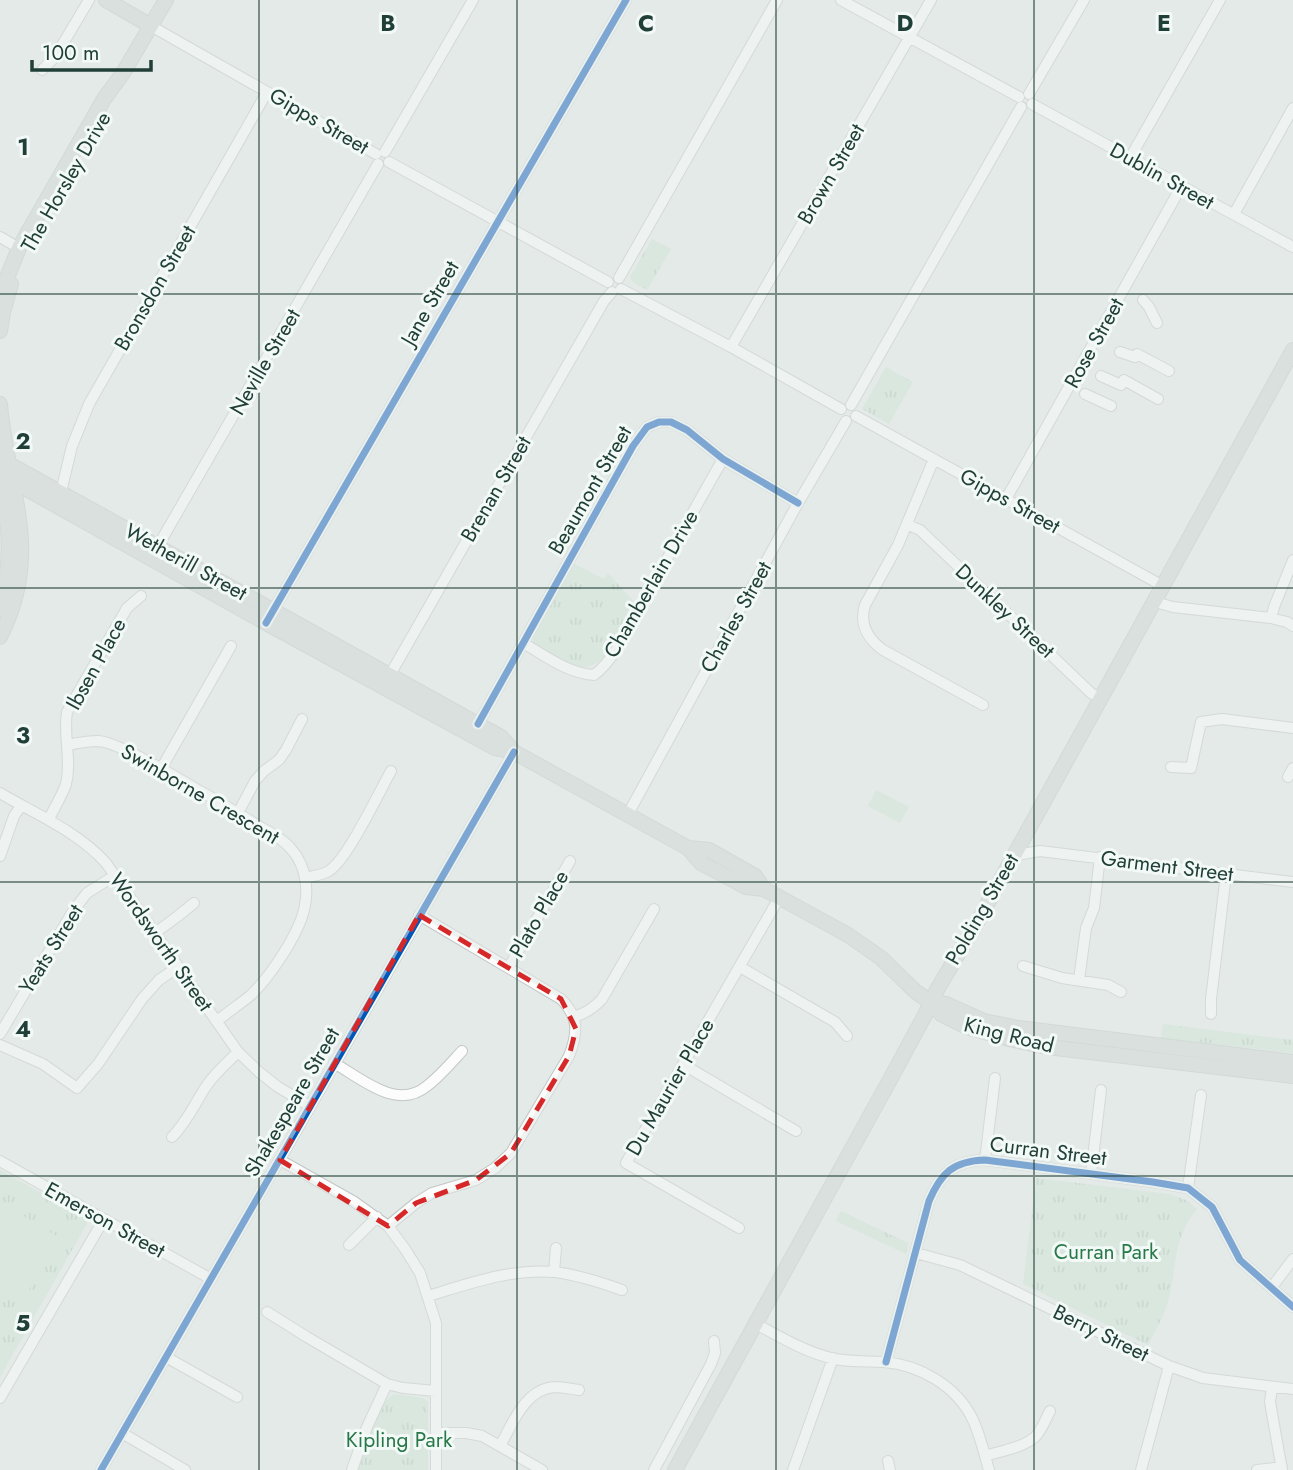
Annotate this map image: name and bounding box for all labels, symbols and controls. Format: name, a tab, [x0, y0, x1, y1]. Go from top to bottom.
text: B	[380, 6, 396, 40]
text: C	[638, 6, 654, 40]
text: D	[897, 6, 914, 40]
text: E	[1157, 6, 1171, 40]
scale bar	[32, 28, 150, 72]
text: 100 m	[42, 38, 99, 68]
street label: Gipps Street	[264, 80, 374, 162]
street label: The Horsley Drive	[14, 106, 118, 258]
street label: Brown Street	[790, 118, 872, 230]
text: 1	[17, 130, 29, 164]
street label: Dublin Street	[1104, 135, 1220, 217]
street label: Bronsdon Street	[107, 220, 203, 356]
street label: Jane Street	[392, 255, 466, 354]
street label: Rose Street	[1057, 292, 1131, 394]
street label: Neville Street	[222, 303, 308, 421]
street label: Beaumont Street	[541, 420, 639, 560]
text: 2	[15, 424, 31, 458]
street label: Brenan Street	[454, 430, 538, 548]
street label: Gipps Street	[954, 461, 1066, 541]
street label: Chamberlain Drive	[596, 504, 706, 664]
street label: Wetherill Street	[119, 516, 253, 608]
street label: Charles Street	[693, 556, 779, 678]
street label: Dunkley Street	[948, 557, 1062, 665]
street label: Ibsen Place	[58, 612, 134, 715]
text: 3	[16, 718, 30, 752]
street label: Swinborne Crescent	[115, 736, 285, 852]
street label: Garment Street	[1099, 843, 1235, 889]
street label: Polding Street	[938, 848, 1026, 970]
street label: Plato Place	[502, 865, 576, 963]
street label: Wordsworth Street	[102, 867, 220, 1017]
street label: Yeats Street	[12, 898, 90, 1000]
street label: King Road	[961, 1009, 1057, 1061]
text: 4	[15, 1012, 31, 1046]
street label: Du Maurier Place	[619, 1013, 722, 1161]
street label: Shakespeare Street	[237, 1022, 347, 1182]
street label: Curran Street	[988, 1129, 1108, 1173]
street label: Emerson Street	[39, 1175, 171, 1265]
park label: Curran Park	[1054, 1237, 1159, 1267]
street label: Berry Street	[1048, 1297, 1154, 1369]
text: 5	[16, 1306, 30, 1340]
park label: Kipling Park	[346, 1425, 453, 1455]

